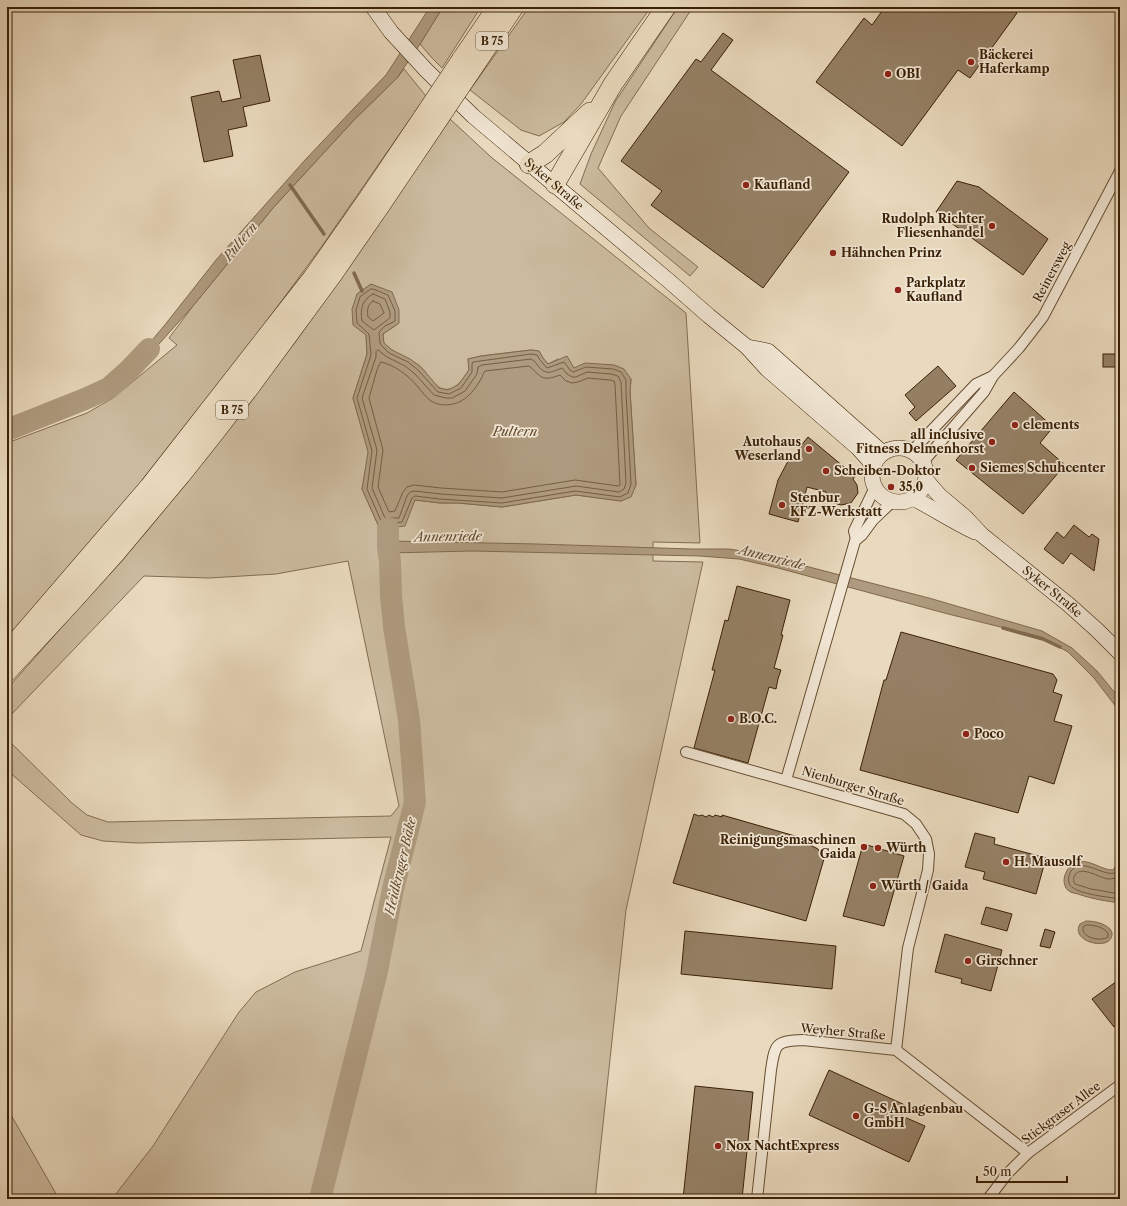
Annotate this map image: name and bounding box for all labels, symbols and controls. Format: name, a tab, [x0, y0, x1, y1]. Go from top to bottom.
road number: B 75	[476, 32, 508, 50]
place label: Bäckerei Haferkamp	[979, 47, 1049, 76]
marker: Bäckerei Haferkamp	[966, 57, 976, 67]
place label: OBI	[896, 66, 920, 81]
marker: OBI	[883, 69, 893, 79]
street label: Syker Straße	[522, 155, 587, 213]
place label: Kaufland	[754, 177, 811, 192]
marker: Kaufland	[741, 180, 751, 190]
place label: Rudolph Richter Fliesenhandel	[882, 211, 984, 240]
water label: Pultern	[219, 219, 260, 264]
marker: Rudolph Richter Fliesenhandel	[987, 221, 997, 231]
street label: Reinersweg	[1029, 238, 1074, 305]
place label: Hähnchen Prinz	[841, 245, 942, 260]
marker: Hähnchen Prinz	[828, 248, 838, 258]
place label: Parkplatz Kaufland	[906, 275, 966, 304]
marker: Parkplatz Kaufland	[893, 285, 903, 295]
road number: B 75	[216, 401, 248, 419]
place label: elements	[1023, 417, 1080, 432]
marker: elements	[1010, 420, 1020, 430]
water label: Pultern	[492, 423, 537, 439]
place label: all inclusive Fitness Delmenhorst	[856, 427, 984, 456]
place label: Autohaus Weserland	[734, 434, 801, 463]
marker: all inclusive Fitness Delmenhorst	[987, 437, 997, 447]
marker: Autohaus Weserland	[804, 444, 814, 454]
place label: Siemes Schuhcenter	[980, 460, 1105, 475]
place label: Scheiben-Doktor	[834, 463, 941, 478]
marker: Siemes Schuhcenter	[967, 463, 977, 473]
marker: Scheiben-Doktor	[821, 466, 831, 476]
place label: 35,0	[899, 479, 924, 494]
marker: 35,0	[886, 482, 896, 492]
place label: Stenbur KFZ-Werkstatt	[790, 490, 882, 519]
marker: Stenbur KFZ-Werkstatt	[777, 500, 787, 510]
water label: Annenriede	[412, 527, 483, 545]
water label: Annenriede	[735, 541, 808, 573]
street label: Syker Straße	[1020, 563, 1086, 620]
place label: B.O.C.	[739, 711, 777, 726]
marker: B.O.C.	[726, 714, 736, 724]
place label: Poco	[974, 726, 1004, 741]
marker: Poco	[961, 729, 971, 739]
street label: Nienburger Straße	[800, 763, 906, 808]
water label: Heidkruger Bäke	[381, 815, 419, 918]
place label: Reinigungsmaschinen Gaida	[720, 832, 857, 861]
place label: Würth	[885, 840, 927, 855]
marker: Reinigungsmaschinen Gaida	[859, 842, 869, 852]
marker: Würth	[873, 843, 883, 853]
place label: H. Mausolf	[1014, 854, 1083, 869]
marker: H. Mausolf	[1001, 857, 1011, 867]
place label: Würth / Gaida	[880, 878, 969, 893]
marker: Würth / Gaida	[868, 881, 878, 891]
place label: Girschner	[976, 953, 1038, 968]
marker: Girschner	[963, 956, 973, 966]
street label: Weyher Straße	[799, 1020, 886, 1043]
street label: Stickgraser Allee	[1018, 1078, 1103, 1147]
place label: G-S Anlagenbau GmbH	[864, 1101, 963, 1130]
marker: G-S Anlagenbau GmbH	[851, 1111, 861, 1121]
place label: Nox NachtExpress	[726, 1138, 840, 1153]
marker: Nox NachtExpress	[713, 1141, 723, 1151]
scale bar	[977, 1158, 1067, 1184]
text: 50 m	[983, 1164, 1012, 1179]

